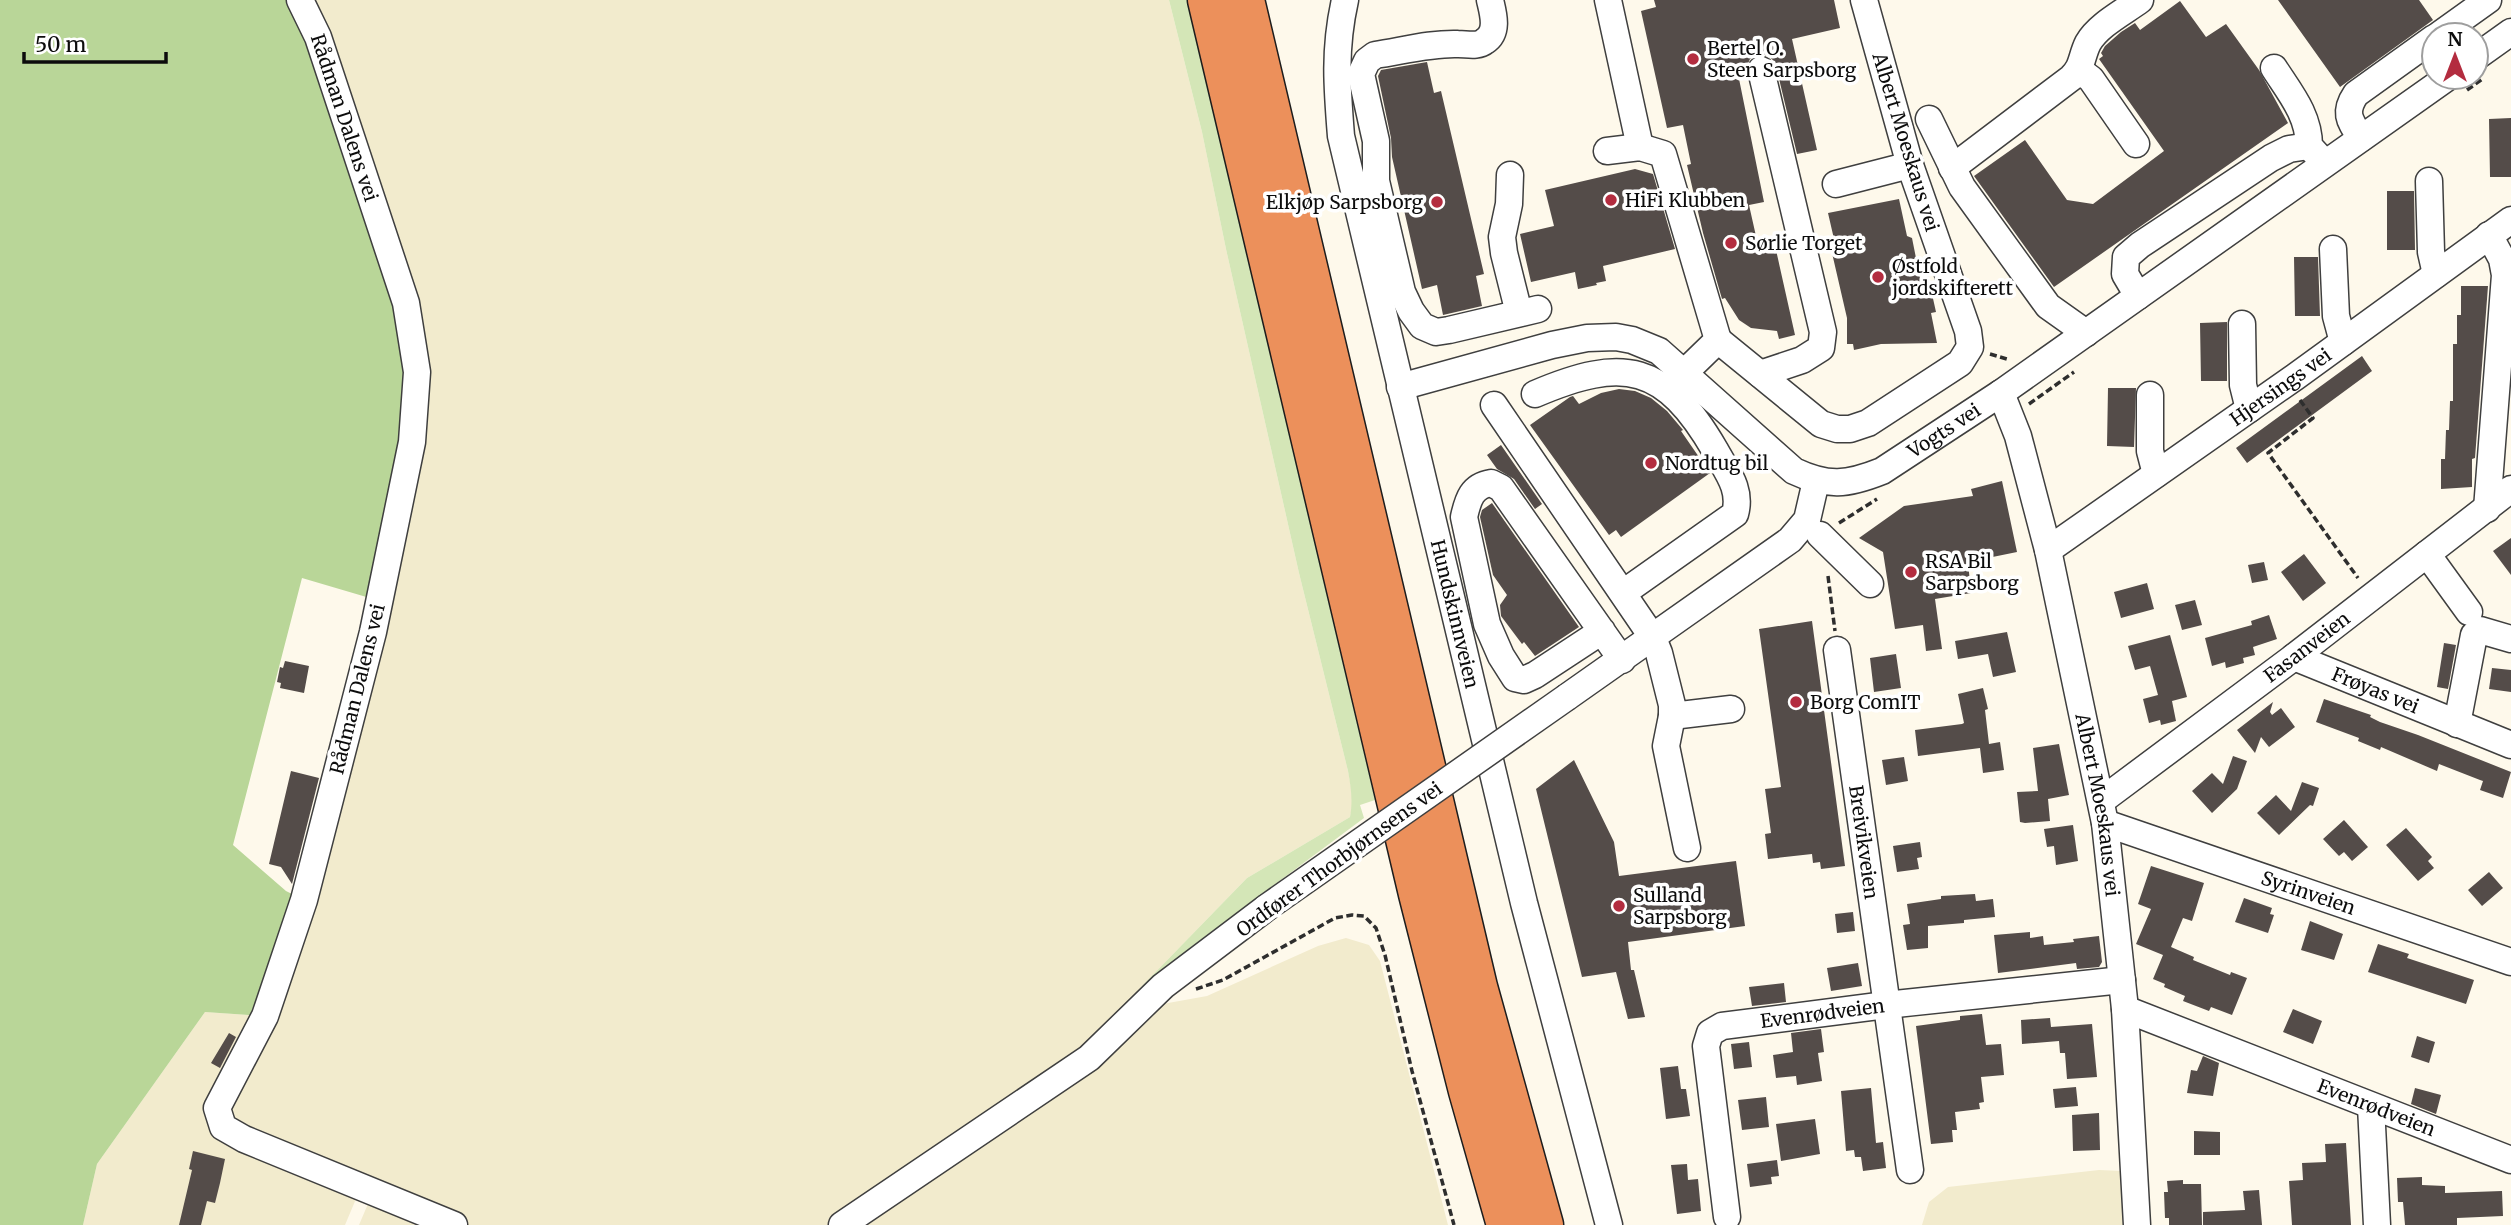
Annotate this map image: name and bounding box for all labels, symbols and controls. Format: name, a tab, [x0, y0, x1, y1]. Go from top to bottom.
scale bar	[24, 21, 166, 65]
north arrow	[2420, 21, 2490, 91]
text: N	[2447, 27, 2463, 51]
text: 50 m	[35, 31, 86, 58]
street label: Rådman Dalens vei	[306, 31, 384, 204]
place label: Bertel O. Steen Sarpsborg	[1707, 36, 1857, 82]
street label: Albert Moeskaus vei	[1867, 49, 1945, 234]
marker: Bertel O. Steen Sarpsborg	[1685, 51, 1701, 67]
place label: HiFi Klubben	[1625, 188, 1746, 212]
place label: Elkjøp Sarpsborg	[1266, 190, 1423, 214]
marker: HiFi Klubben	[1603, 192, 1619, 208]
marker: Elkjøp Sarpsborg	[1429, 194, 1445, 210]
place label: Sørlie Torget	[1745, 231, 1863, 255]
marker: Sørlie Torget	[1723, 235, 1739, 251]
place label: Østfold jordskifterett	[1891, 254, 2014, 300]
marker: Østfold jordskifterett	[1870, 269, 1886, 285]
street label: Hjersings vei	[2225, 343, 2336, 431]
street label: Vogts vei	[1902, 398, 1985, 464]
place label: Nordtug bil	[1665, 451, 1768, 475]
marker: Nordtug bil	[1643, 455, 1659, 471]
street label: Hundskinnveien	[1426, 537, 1484, 691]
place label: RSA Bil Sarpsborg	[1925, 549, 2019, 595]
marker: RSA Bil Sarpsborg	[1903, 564, 1919, 580]
street label: Rådman Dalens vei	[324, 601, 390, 777]
street label: Fasanveien	[2259, 606, 2355, 688]
street label: Frøyas vei	[2328, 662, 2423, 718]
place label: Borg ComIT	[1810, 690, 1920, 714]
marker: Borg ComIT	[1788, 694, 1804, 710]
street label: Albert Moeskaus vei	[2070, 710, 2125, 898]
street label: Ordfører Thorbjørnsens vei	[1231, 776, 1447, 942]
street label: Breivikveien	[1844, 784, 1884, 901]
street label: Syrinveien	[2258, 865, 2359, 920]
place label: Sulland Sarpsborg	[1633, 883, 1727, 929]
marker: Sulland Sarpsborg	[1611, 898, 1627, 914]
street label: Evenrødveien	[1759, 993, 1886, 1033]
street label: Evenrødveien	[2314, 1073, 2439, 1141]

